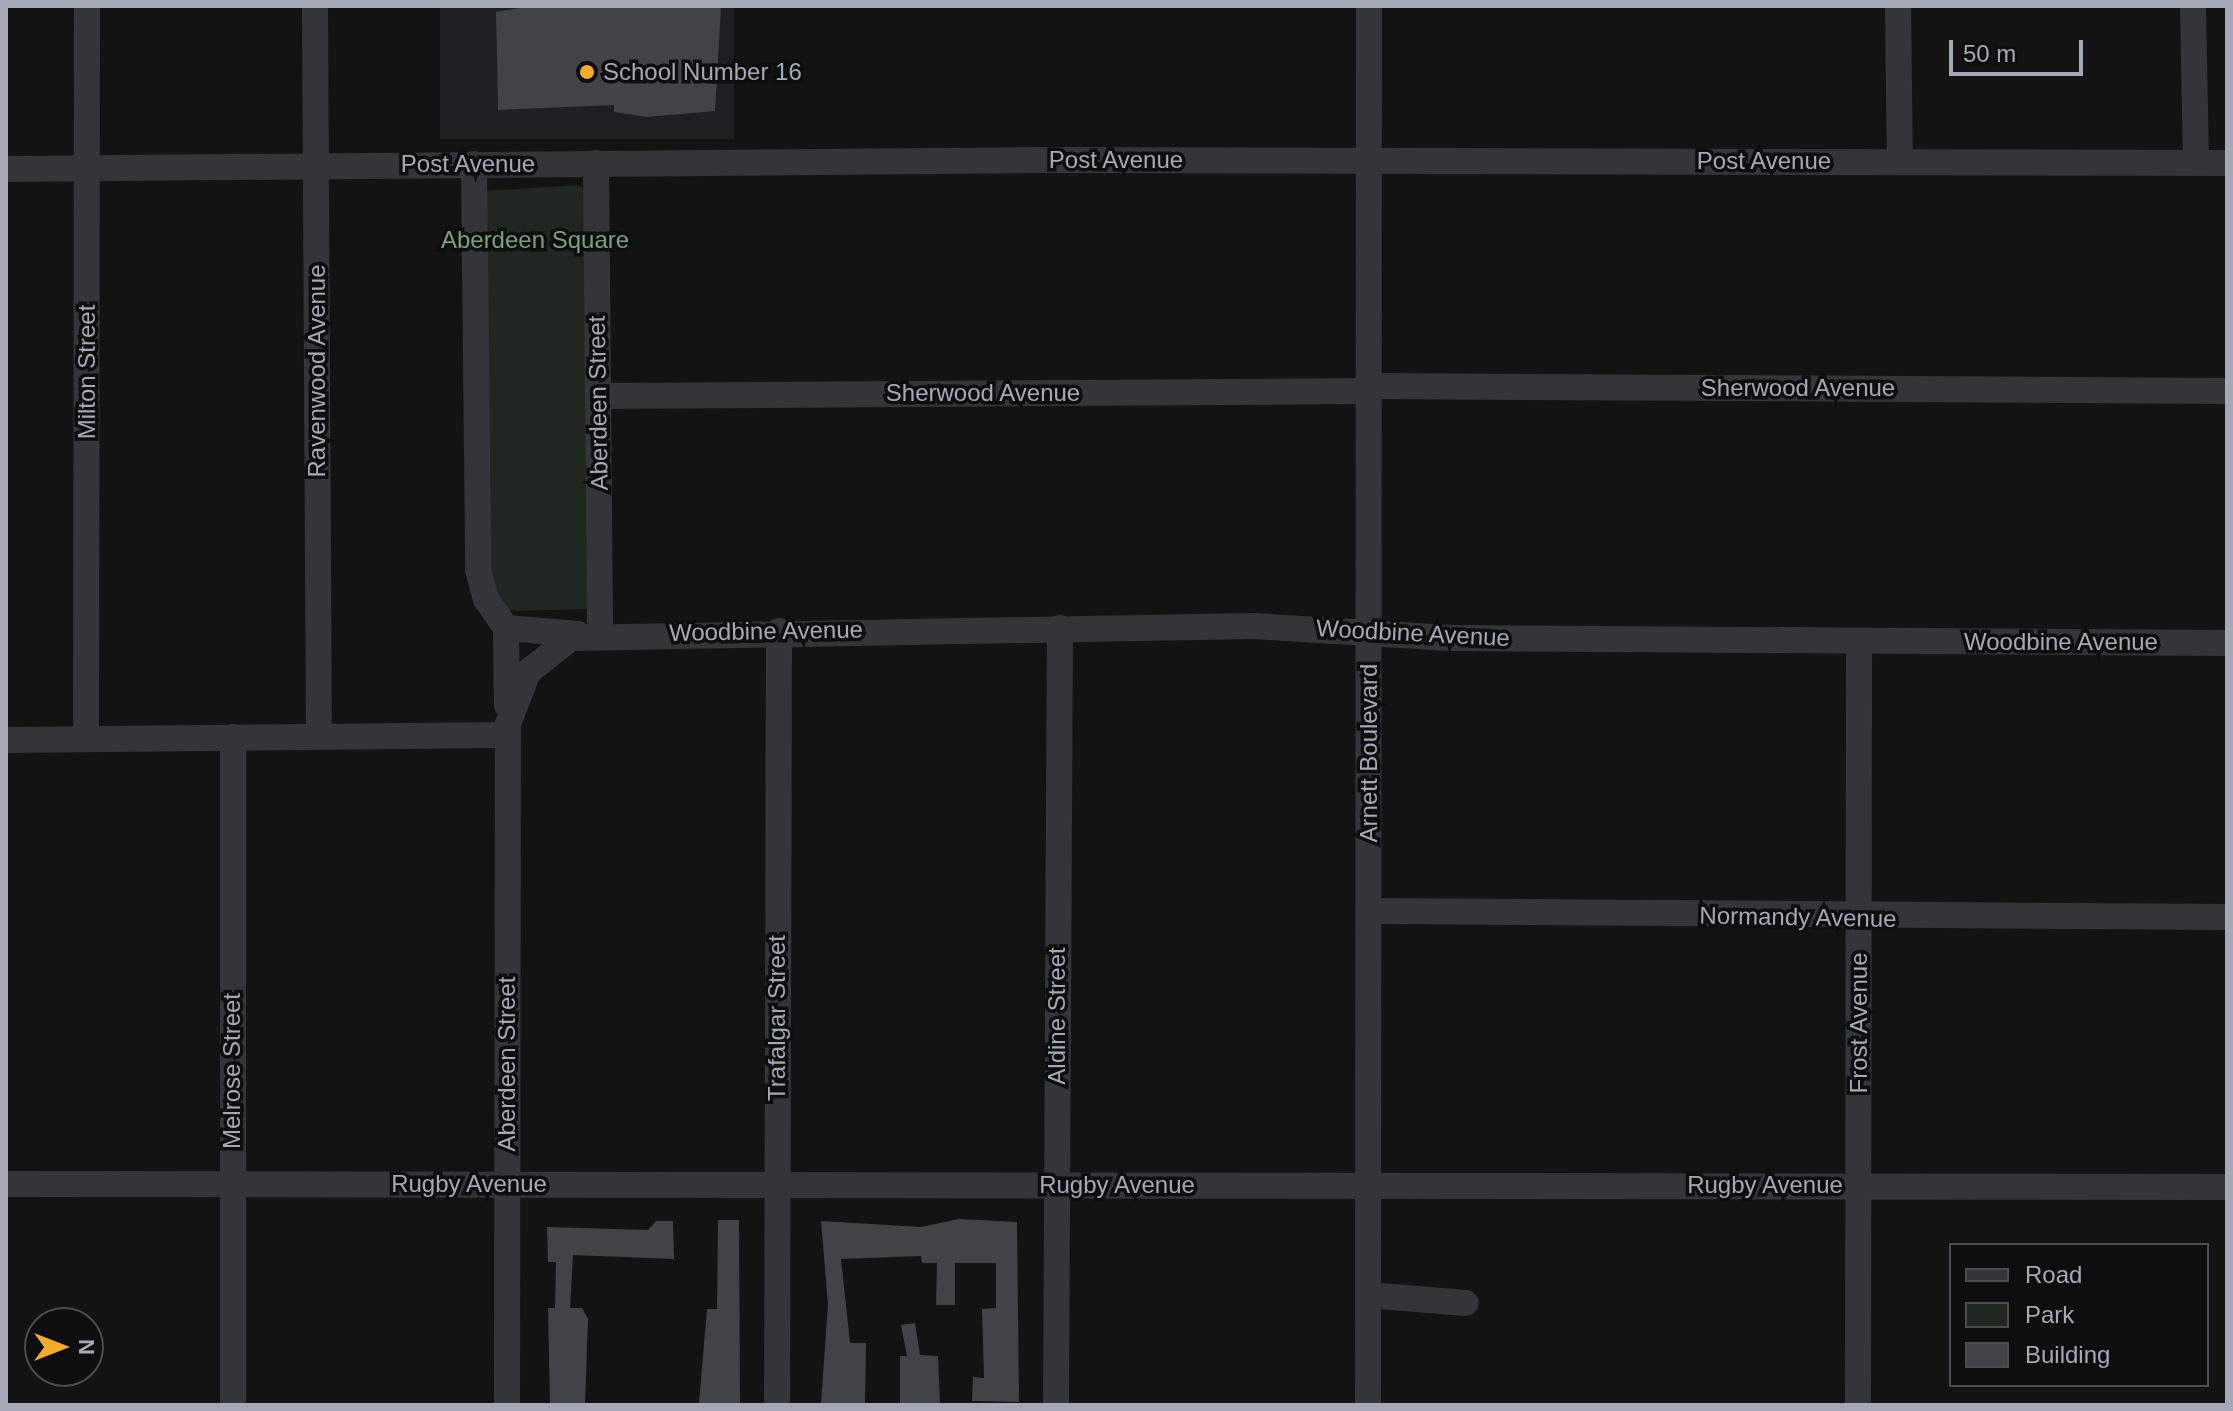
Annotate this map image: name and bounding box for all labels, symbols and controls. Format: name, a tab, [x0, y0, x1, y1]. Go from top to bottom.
scale bar	[1953, 24, 2087, 74]
text: 50 m	[1963, 40, 2016, 67]
place label: School Number 16	[603, 58, 802, 86]
marker: School Number 16	[578, 63, 596, 81]
street label: Post Avenue	[1048, 146, 1184, 174]
street label: Post Avenue	[1696, 147, 1832, 175]
street label: Post Avenue	[400, 150, 536, 178]
park label: Aberdeen Square	[441, 226, 629, 254]
street label: Ravenwood Avenue	[303, 264, 331, 478]
street label: Milton Street	[73, 305, 101, 439]
street label: Aberdeen Street	[582, 315, 614, 491]
street label: Sherwood Avenue	[1700, 374, 1896, 402]
street label: Sherwood Avenue	[885, 379, 1081, 407]
street label: Woodbine Avenue	[1315, 614, 1511, 652]
street label: Woodbine Avenue	[668, 615, 864, 647]
street label: Woodbine Avenue	[1963, 628, 2159, 656]
street label: Arnett Boulevard	[1355, 664, 1383, 842]
street label: Normandy Avenue	[1699, 901, 1897, 933]
street label: Trafalgar Street	[763, 935, 791, 1101]
street label: Aldine Street	[1043, 947, 1071, 1085]
street label: Frost Avenue	[1845, 952, 1873, 1094]
street label: Aberdeen Street	[493, 977, 521, 1151]
street label: Melrose Street	[218, 993, 246, 1149]
street label: Rugby Avenue	[390, 1170, 548, 1198]
street label: Rugby Avenue	[1038, 1171, 1196, 1199]
street label: Rugby Avenue	[1686, 1171, 1844, 1199]
legend	[1949, 1243, 2209, 1387]
text: Road	[2025, 1261, 2082, 1288]
text: Park	[2025, 1301, 2074, 1328]
north arrow	[24, 1307, 104, 1387]
text: N	[74, 1339, 99, 1355]
text: Building	[2025, 1341, 2110, 1368]

